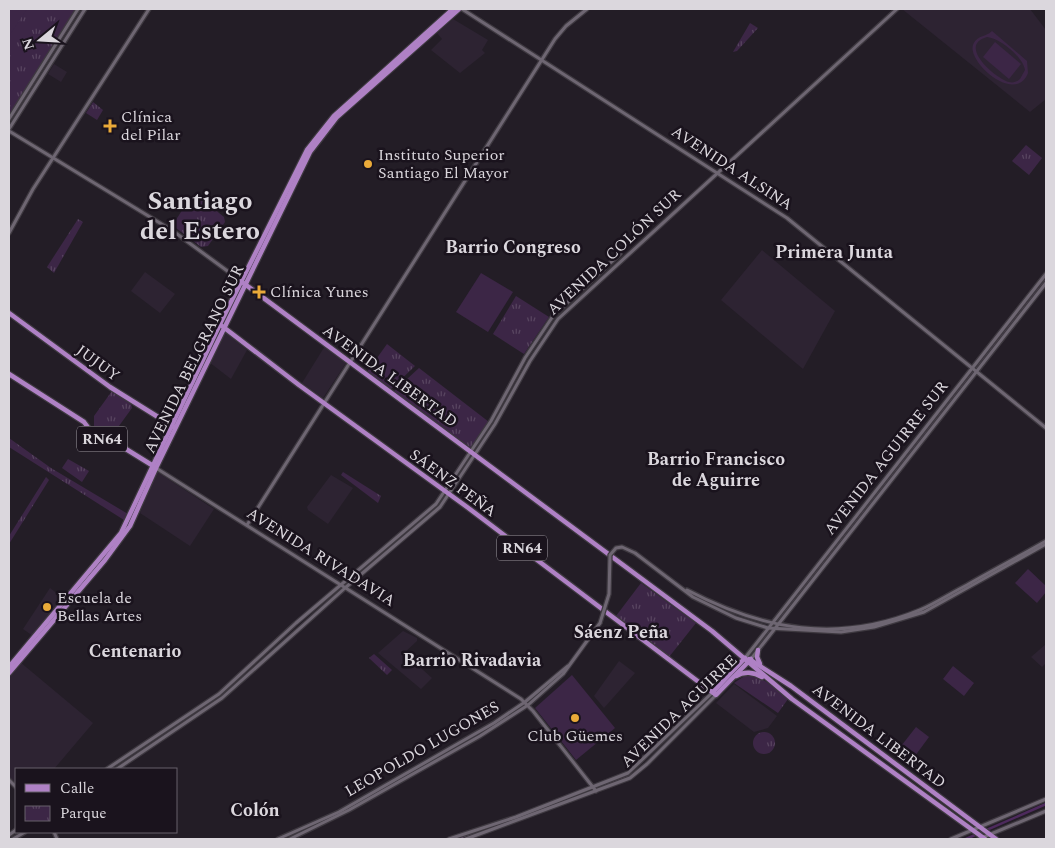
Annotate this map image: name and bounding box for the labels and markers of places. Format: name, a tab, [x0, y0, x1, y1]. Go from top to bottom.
place label: Clínica del Pilar	[121, 105, 181, 147]
marker: Clínica del Pilar	[103, 119, 117, 133]
place label: Instituto Superior Santiago El Mayor	[378, 143, 508, 185]
marker: Instituto Superior Santiago El Mayor	[362, 158, 374, 170]
place label: Clínica Yunes	[270, 280, 369, 304]
marker: Clínica Yunes	[252, 285, 266, 299]
place label: Escuela de Bellas Artes	[57, 586, 142, 628]
marker: Escuela de Bellas Artes	[41, 601, 53, 613]
marker: Club Güemes	[569, 712, 581, 724]
place label: Club Güemes	[527, 724, 623, 748]

